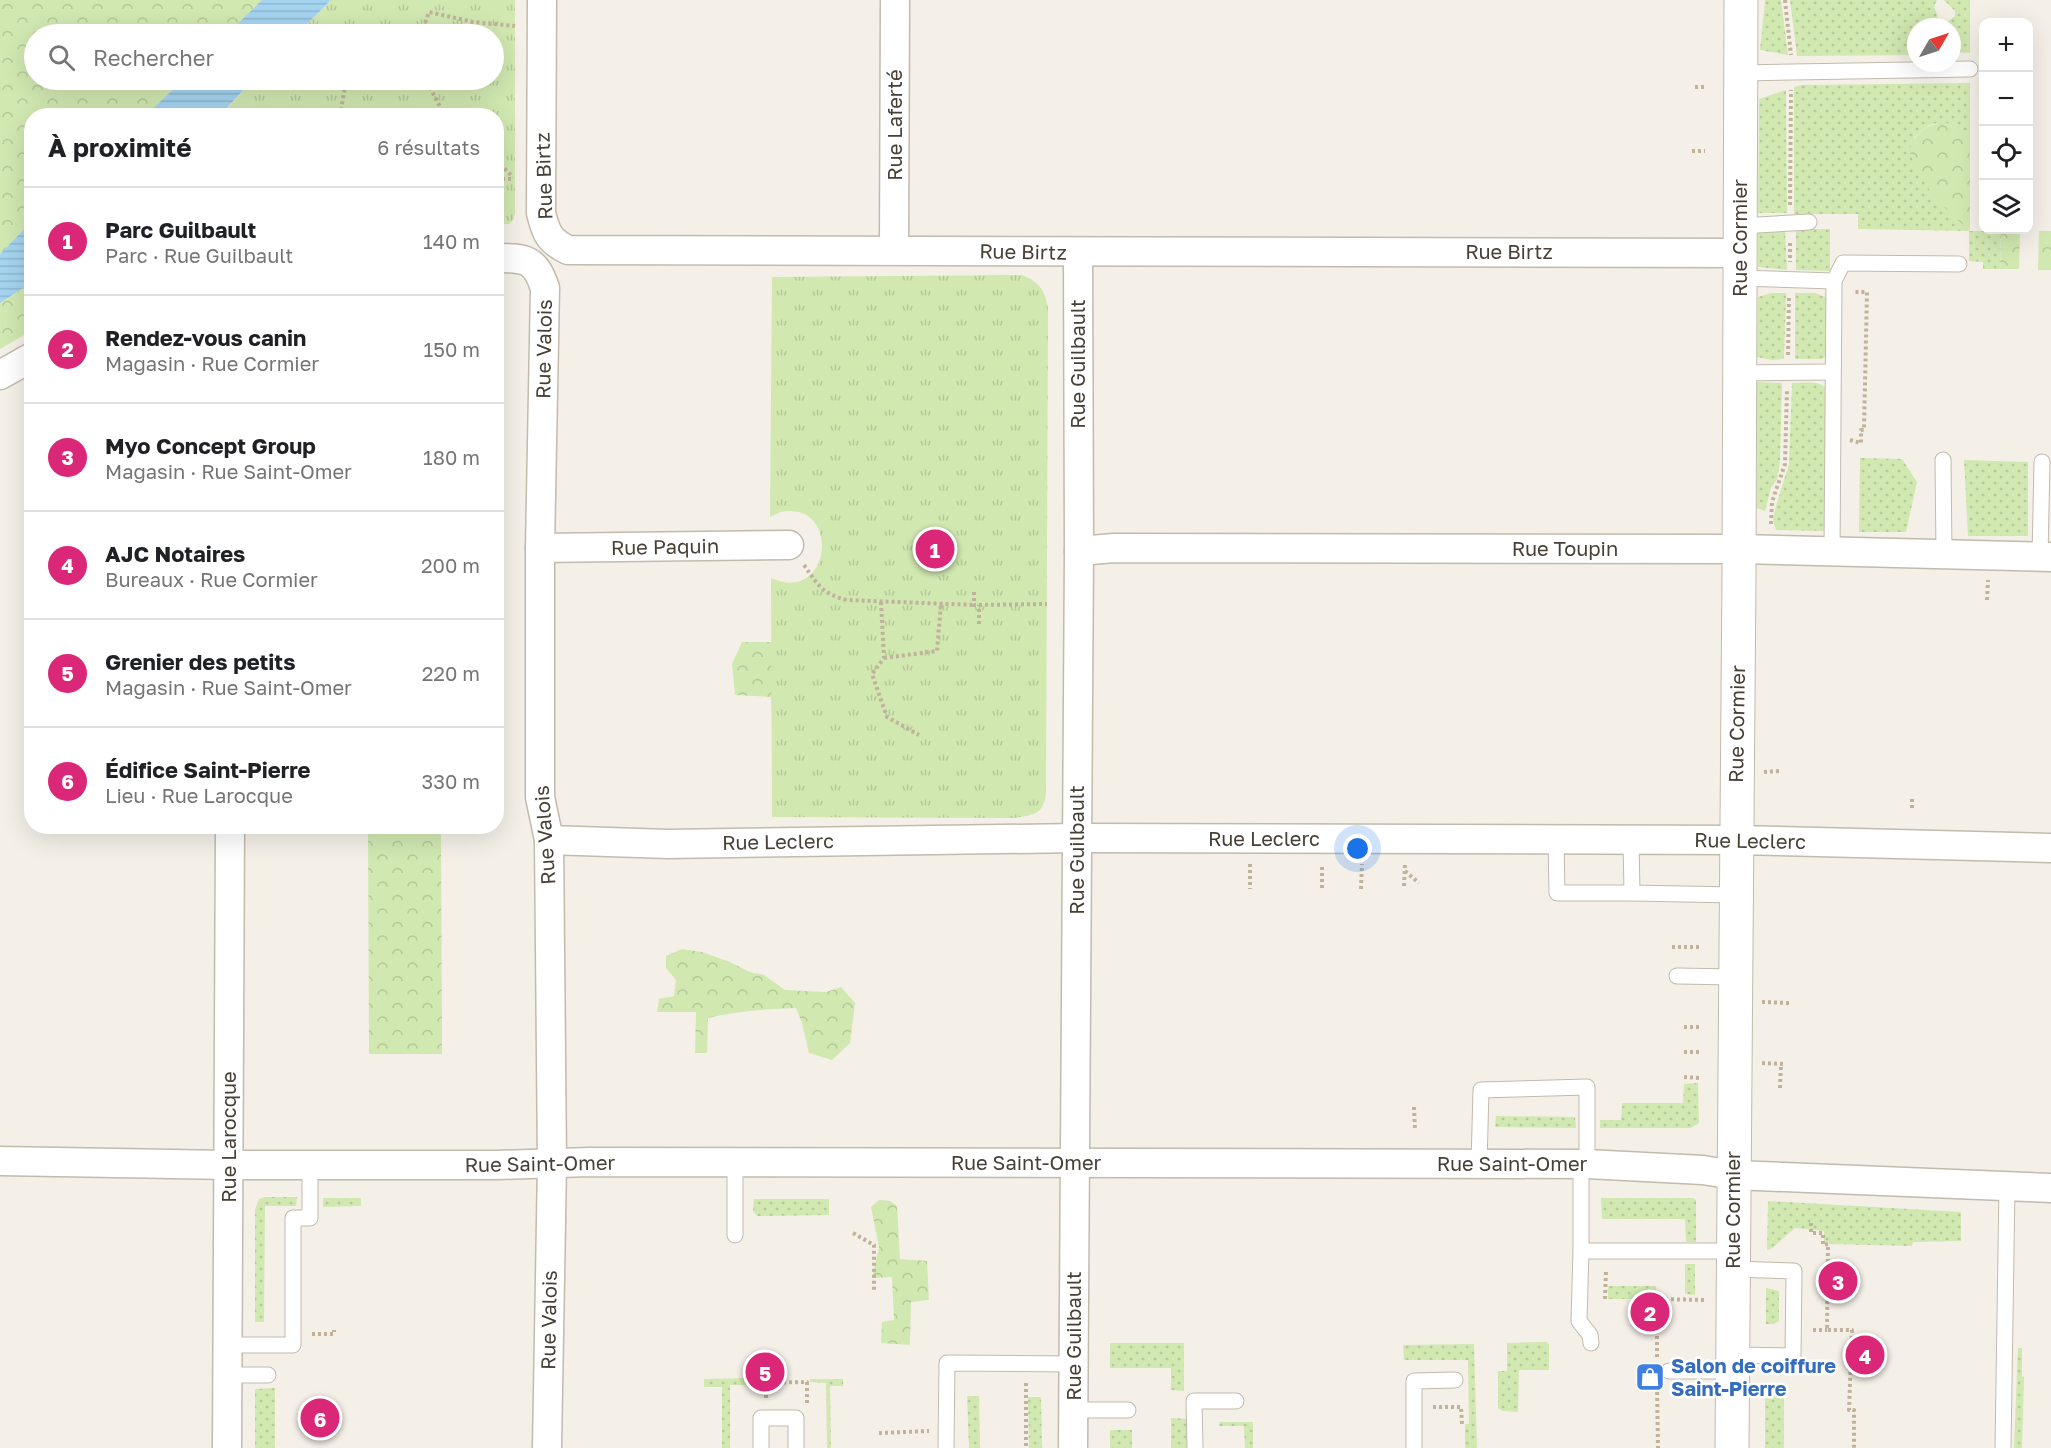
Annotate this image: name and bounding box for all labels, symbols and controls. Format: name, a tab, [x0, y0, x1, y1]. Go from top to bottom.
north arrow	[1907, 18, 1961, 72]
map controls	[1979, 18, 2033, 234]
button: +	[1979, 18, 2033, 72]
search box	[24, 24, 504, 90]
icon: search	[45, 41, 78, 74]
text: Rechercher	[93, 44, 214, 71]
street label: Rue Laferté	[882, 69, 906, 181]
button: −	[1979, 72, 2033, 126]
button: locate	[1979, 126, 2033, 180]
text: À proximité	[48, 132, 192, 163]
street label: Rue Birtz	[529, 132, 557, 220]
text: 6 résultats	[377, 135, 480, 159]
street label: Rue Cormier	[1727, 179, 1751, 297]
button: layers	[1979, 180, 2033, 234]
text: Parc Guilbault	[105, 216, 256, 243]
text: 1	[62, 229, 73, 253]
text: 140 m	[423, 229, 480, 253]
street label: Rue Birtz	[979, 238, 1067, 264]
street label: Rue Birtz	[1465, 239, 1553, 263]
text: Parc · Rue Guilbault	[105, 243, 293, 267]
street label: Rue Valois	[530, 299, 556, 399]
street label: Rue Guilbault	[1065, 299, 1089, 429]
text: Rendez-vous canin	[105, 324, 306, 351]
text: 2	[61, 337, 74, 361]
text: 150 m	[424, 337, 480, 361]
text: Magasin · Rue Cormier	[105, 351, 319, 375]
text: Myo Concept Group	[105, 432, 316, 459]
text: 3	[61, 445, 74, 469]
text: 180 m	[423, 445, 480, 469]
text: Magasin · Rue Saint-Omer	[105, 459, 352, 483]
pin: 1	[916, 526, 954, 572]
street label: Rue Paquin	[611, 533, 719, 559]
street label: Rue Toupin	[1512, 536, 1618, 560]
text: AJC Notaires	[105, 540, 245, 567]
text: 4	[61, 553, 74, 577]
text: 200 m	[421, 553, 480, 577]
text: Bureaux · Rue Cormier	[105, 567, 318, 591]
text: Grenier des petits	[105, 648, 295, 675]
text: 5	[61, 661, 74, 685]
text: 220 m	[422, 661, 480, 685]
street label: Rue Cormier	[1723, 665, 1749, 783]
text: Magasin · Rue Saint-Omer	[105, 675, 352, 699]
text: Édifice Saint-Pierre	[105, 756, 311, 783]
text: 6	[61, 769, 74, 793]
text: 330 m	[422, 769, 480, 793]
text: Lieu · Rue Larocque	[105, 783, 293, 807]
street label: Rue Valois	[529, 785, 559, 886]
street label: Rue Guilbault	[1064, 785, 1088, 915]
street label: Rue Leclerc	[1208, 826, 1320, 850]
street label: Rue Leclerc	[1694, 827, 1806, 853]
street label: Rue Leclerc	[722, 828, 834, 854]
your location	[1343, 834, 1372, 863]
street label: Rue Larocque	[216, 1071, 240, 1203]
street label: Rue Saint-Omer	[465, 1150, 616, 1176]
street label: Rue Saint-Omer	[951, 1150, 1101, 1174]
street label: Rue Saint-Omer	[1437, 1151, 1587, 1175]
street label: Rue Cormier	[1720, 1151, 1744, 1269]
pin: 3	[1818, 1258, 1858, 1304]
street label: Rue Valois	[535, 1270, 561, 1370]
street label: Rue Guilbault	[1061, 1271, 1085, 1401]
pin: 2	[1630, 1290, 1670, 1334]
pin: 4	[1846, 1332, 1884, 1378]
pin: 5	[746, 1350, 784, 1394]
place label: Salon de coiffure Saint-Pierre	[1671, 1353, 1836, 1400]
shop icon: Salon de coiffure Saint-Pierre	[1634, 1361, 1666, 1393]
pin: 6	[300, 1396, 340, 1440]

